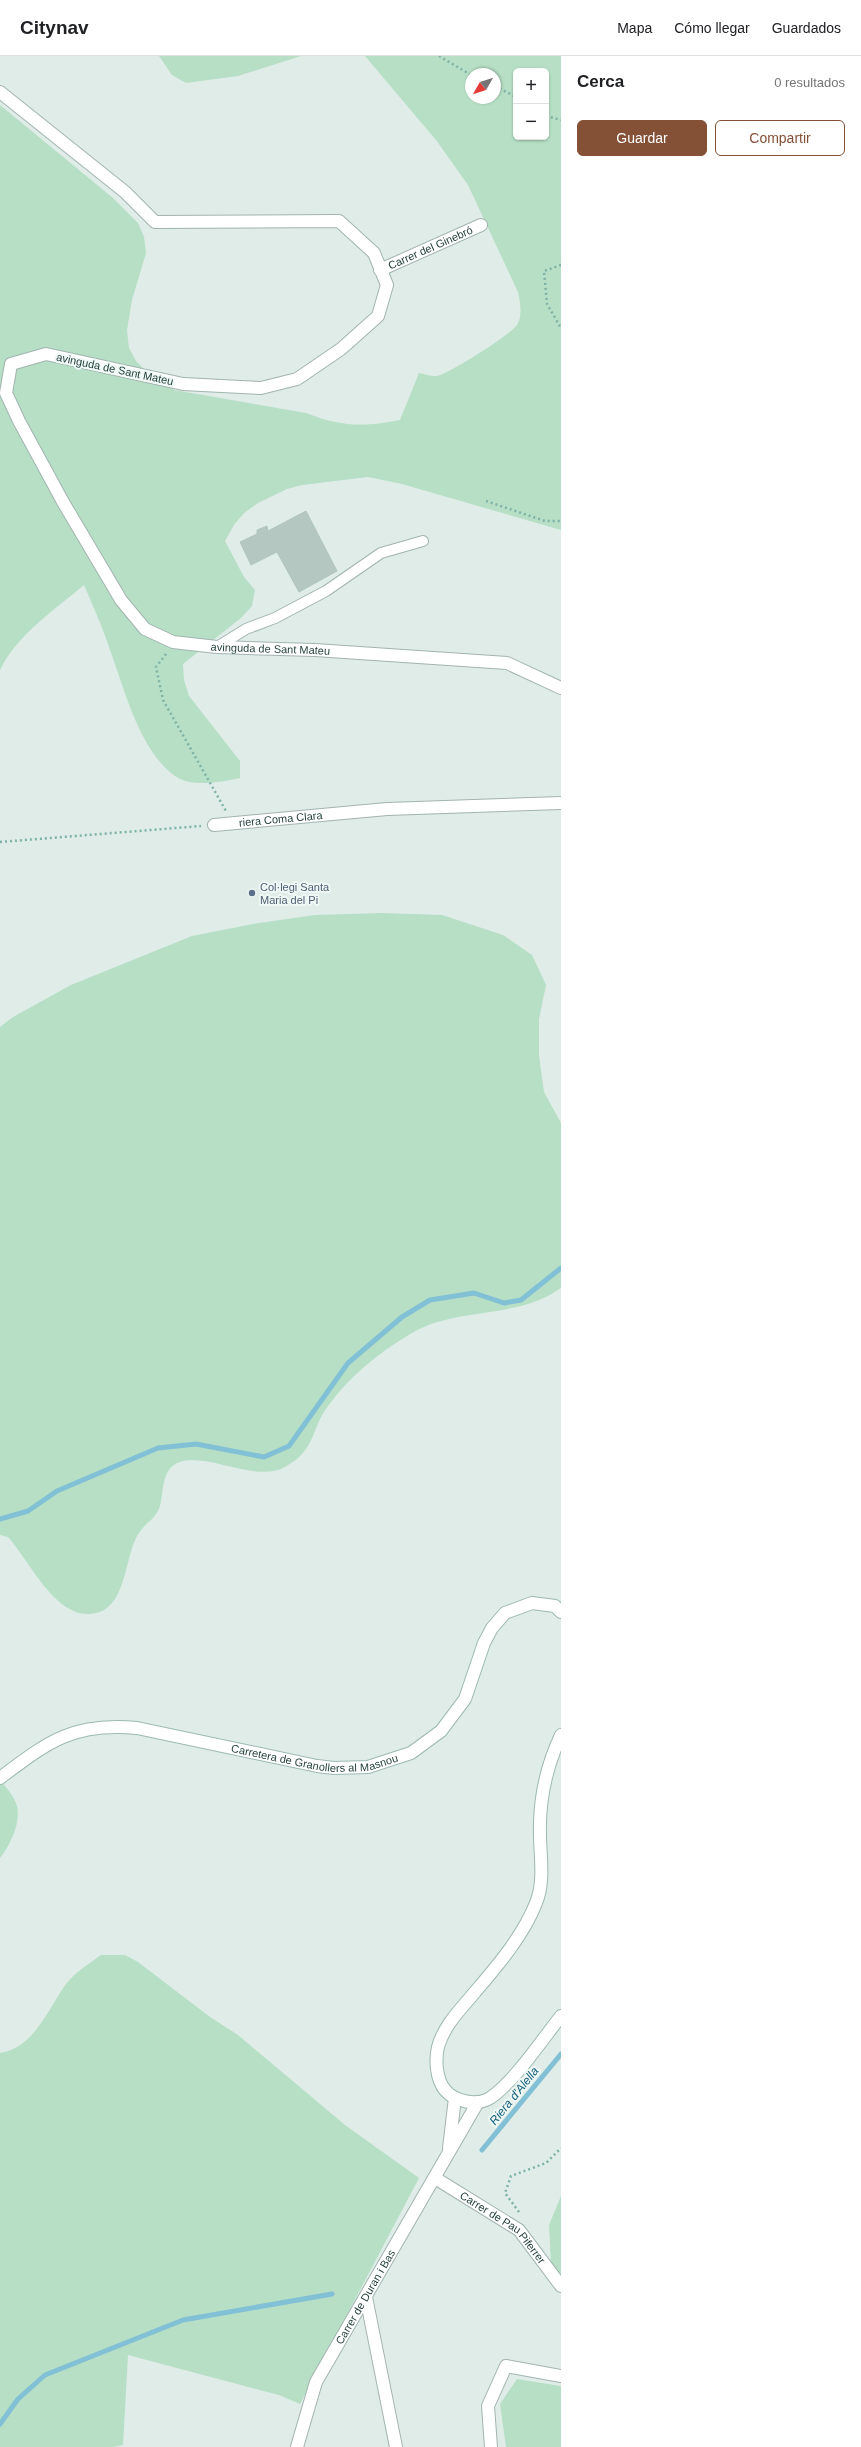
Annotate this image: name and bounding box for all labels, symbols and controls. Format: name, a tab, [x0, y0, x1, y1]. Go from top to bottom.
text: Citynav	[20, 17, 89, 38]
text: Mapa	[617, 20, 652, 36]
text: Cómo llegar	[674, 20, 750, 36]
text: Guardados	[772, 20, 841, 36]
north arrow	[465, 68, 501, 104]
map controls	[513, 68, 549, 140]
button: +	[513, 68, 549, 104]
text: Cerca	[577, 72, 624, 91]
text: 0 resultados	[774, 75, 845, 90]
button: −	[513, 104, 549, 140]
button: Guardar	[577, 120, 707, 156]
button: Compartir	[715, 120, 845, 156]
street label: Carrer del Ginebró	[386, 224, 474, 272]
street label: avinguda de Sant Mateu	[55, 351, 175, 387]
street label: avinguda de Sant Mateu	[210, 640, 330, 657]
street label: riera Coma Clara	[238, 809, 324, 829]
place label: Col·legi Santa Maria del Pi	[260, 881, 330, 906]
marker: Col·legi Santa Maria del Pi	[247, 888, 257, 898]
street label: Carretera de Granollers al Masnou	[230, 1742, 399, 1774]
water label: Riera d'Alella	[486, 2064, 542, 2128]
street label: Carrer de Pau Piferrer	[458, 2189, 548, 2266]
street label: Carrer de Duran i Bas	[333, 2247, 397, 2346]

